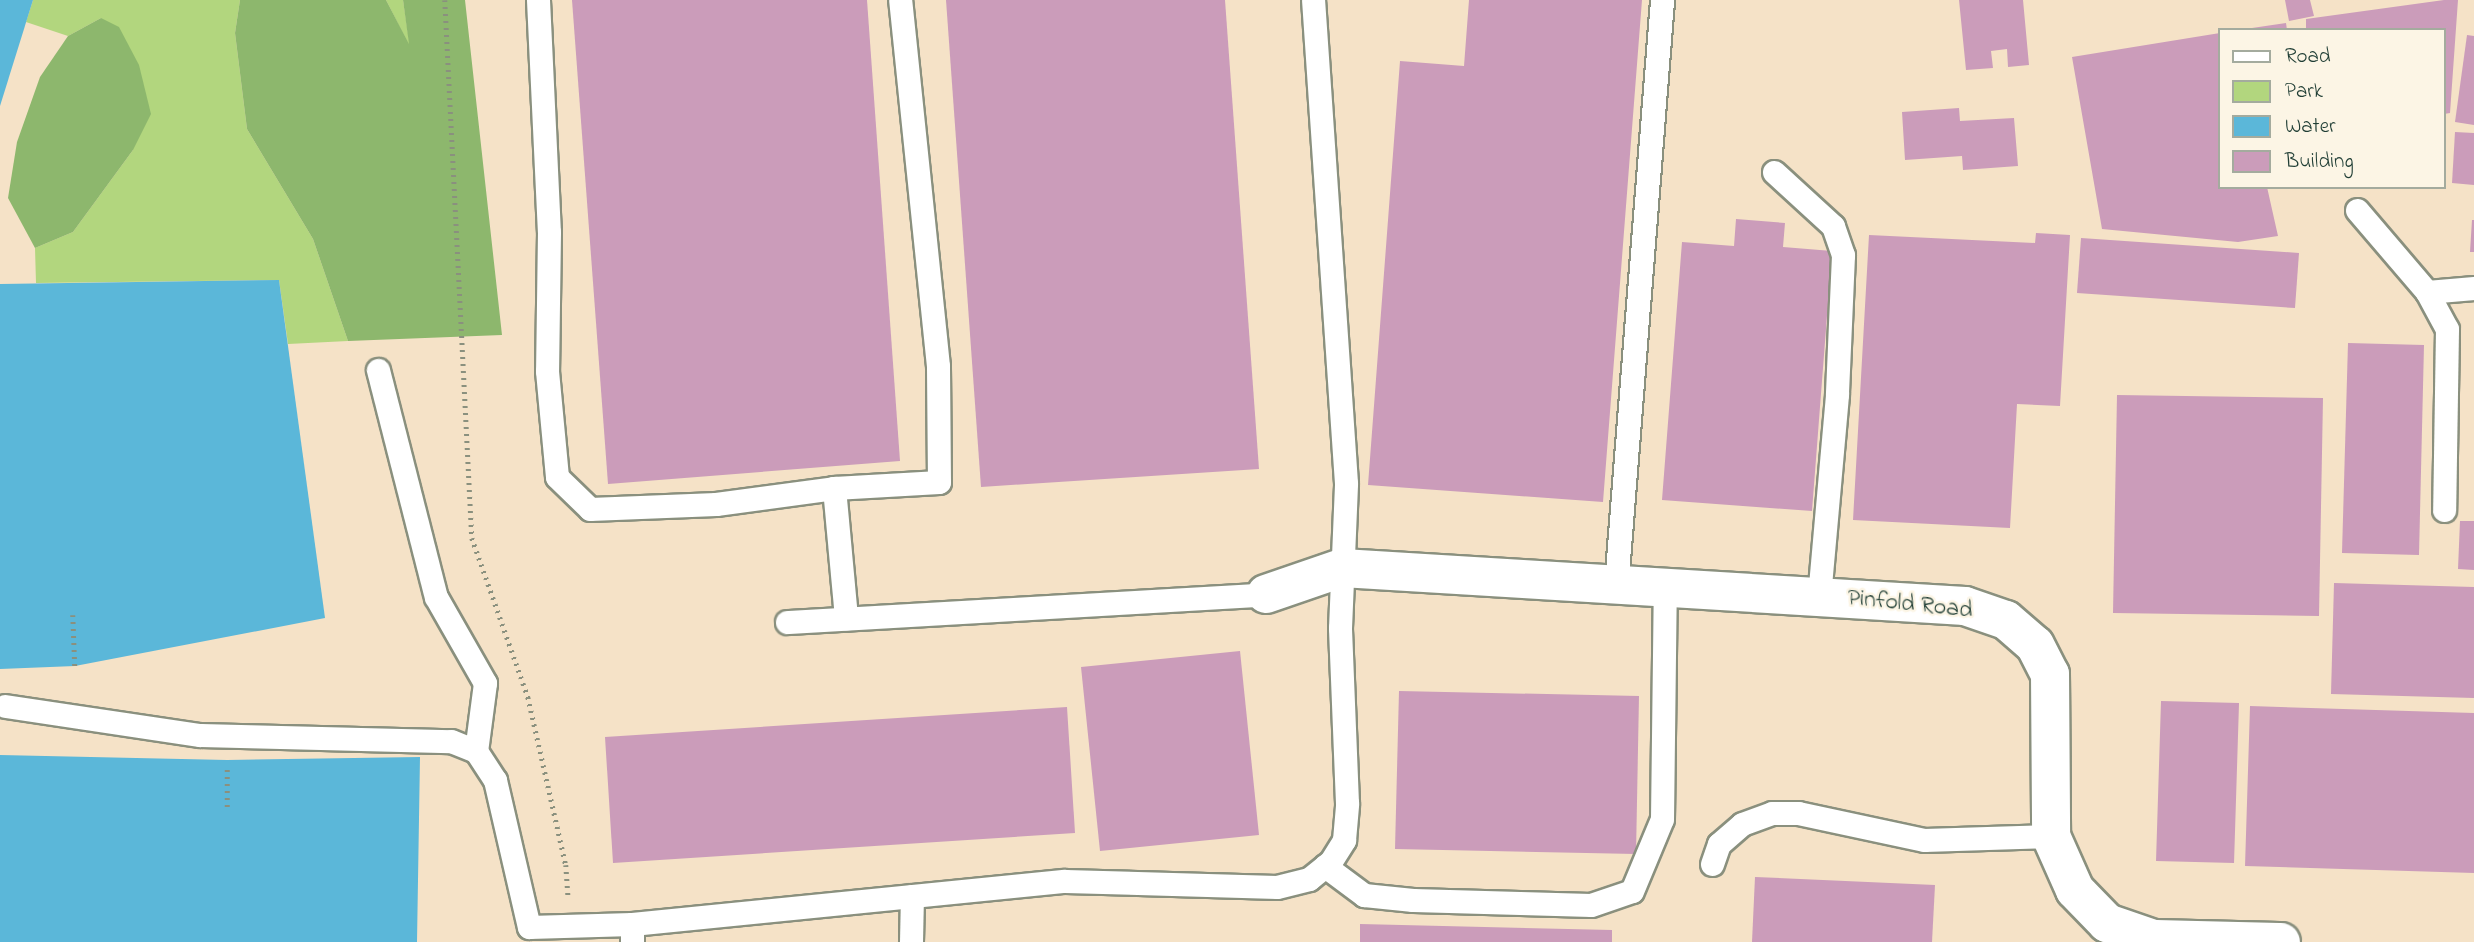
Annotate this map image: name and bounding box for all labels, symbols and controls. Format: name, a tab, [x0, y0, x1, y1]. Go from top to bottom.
legend	[2218, 28, 2446, 189]
text: Road	[2285, 42, 2331, 72]
text: Park	[2285, 77, 2323, 107]
text: Water	[2285, 112, 2336, 142]
text: Building	[2285, 147, 2354, 177]
street label: Pinfold Road	[1846, 584, 1974, 626]

